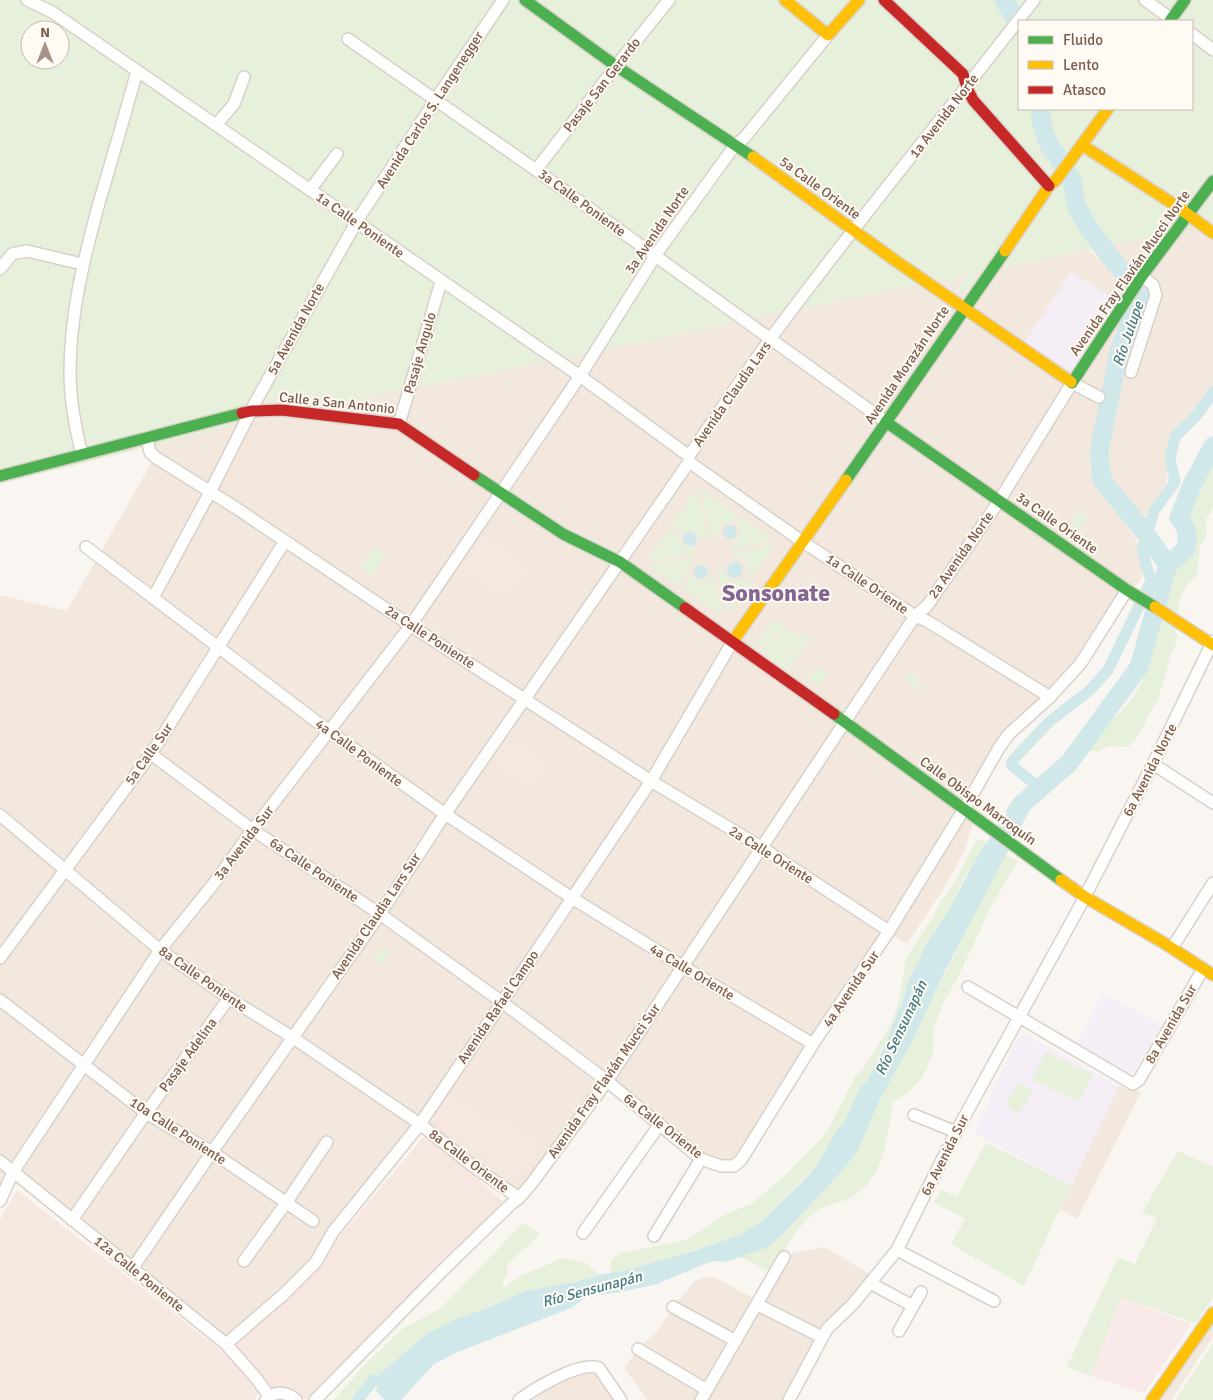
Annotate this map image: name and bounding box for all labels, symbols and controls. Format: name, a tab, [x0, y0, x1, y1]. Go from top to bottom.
north arrow	[20, 20, 70, 70]
legend	[1018, 20, 1193, 110]
text: N	[40, 24, 50, 41]
street label: Avenida Carlos S. Langenegger	[373, 27, 488, 192]
text: Fluido	[1063, 31, 1103, 49]
street label: Pasaje San Gerardo	[560, 34, 644, 136]
text: Lento	[1063, 56, 1099, 74]
street label: 1a Avenida Norte	[906, 70, 982, 162]
text: Atasco	[1063, 81, 1106, 99]
street label: 5a Calle Oriente	[776, 153, 864, 223]
street label: 3a Calle Poniente	[535, 166, 629, 240]
street label: 3a Avenida Norte	[621, 183, 693, 277]
street label: Avenida Fray Flavián Mucci Norte	[1066, 187, 1194, 359]
street label: 1a Calle Poniente	[313, 188, 407, 262]
street label: 5a Avenida Norte	[264, 280, 328, 378]
water label: Río Julupe	[1109, 298, 1148, 369]
street label: Avenida Morazán Norte	[861, 302, 953, 428]
street label: Pasaje Angulo	[400, 310, 440, 396]
street label: Avenida Claudia Lars	[689, 338, 775, 450]
street label: Calle a San Antonio	[278, 388, 396, 418]
street label: 3a Calle Oriente	[1013, 488, 1101, 558]
street label: 2a Avenida Norte	[925, 508, 997, 602]
street label: 1a Calle Oriente	[822, 550, 912, 618]
district label: Sonsonate	[722, 578, 830, 608]
street label: 2a Calle Poniente	[382, 602, 478, 672]
street label: 4a Calle Poniente	[312, 716, 406, 790]
street label: 5a Calle Sur	[121, 719, 177, 788]
street label: 6a Avenida Norte	[1119, 721, 1181, 819]
street label: Calle Obispo Marroquín	[916, 753, 1040, 849]
street label: 3a Avenida Sur	[210, 802, 278, 884]
street label: 2a Calle Oriente	[726, 822, 816, 888]
street label: 6a Calle Poniente	[266, 834, 362, 906]
street label: Avenida Claudia Lars Sur	[327, 849, 425, 982]
street label: 4a Calle Oriente	[646, 940, 738, 1004]
street label: 8a Calle Poniente	[156, 942, 250, 1016]
street label: Avenida Rafael Campo	[454, 947, 542, 1067]
street label: 4a Avenida Sur	[819, 947, 883, 1031]
water label: Río Sensunapán	[871, 977, 931, 1078]
street label: 8a Avenida Sur	[1141, 981, 1201, 1067]
street label: Avenida Fray Flavián Mucci Sur	[544, 1000, 664, 1162]
street label: Pasaje Adelina	[155, 1015, 221, 1095]
street label: 6a Calle Oriente	[620, 1090, 706, 1162]
street label: 10a Calle Poniente	[127, 1094, 229, 1168]
street label: 6a Avenida Sur	[917, 1111, 973, 1198]
street label: 8a Calle Oriente	[426, 1125, 512, 1197]
street label: 12a Calle Poniente	[90, 1232, 188, 1316]
water label: Río Sensunapán	[540, 1267, 645, 1311]

